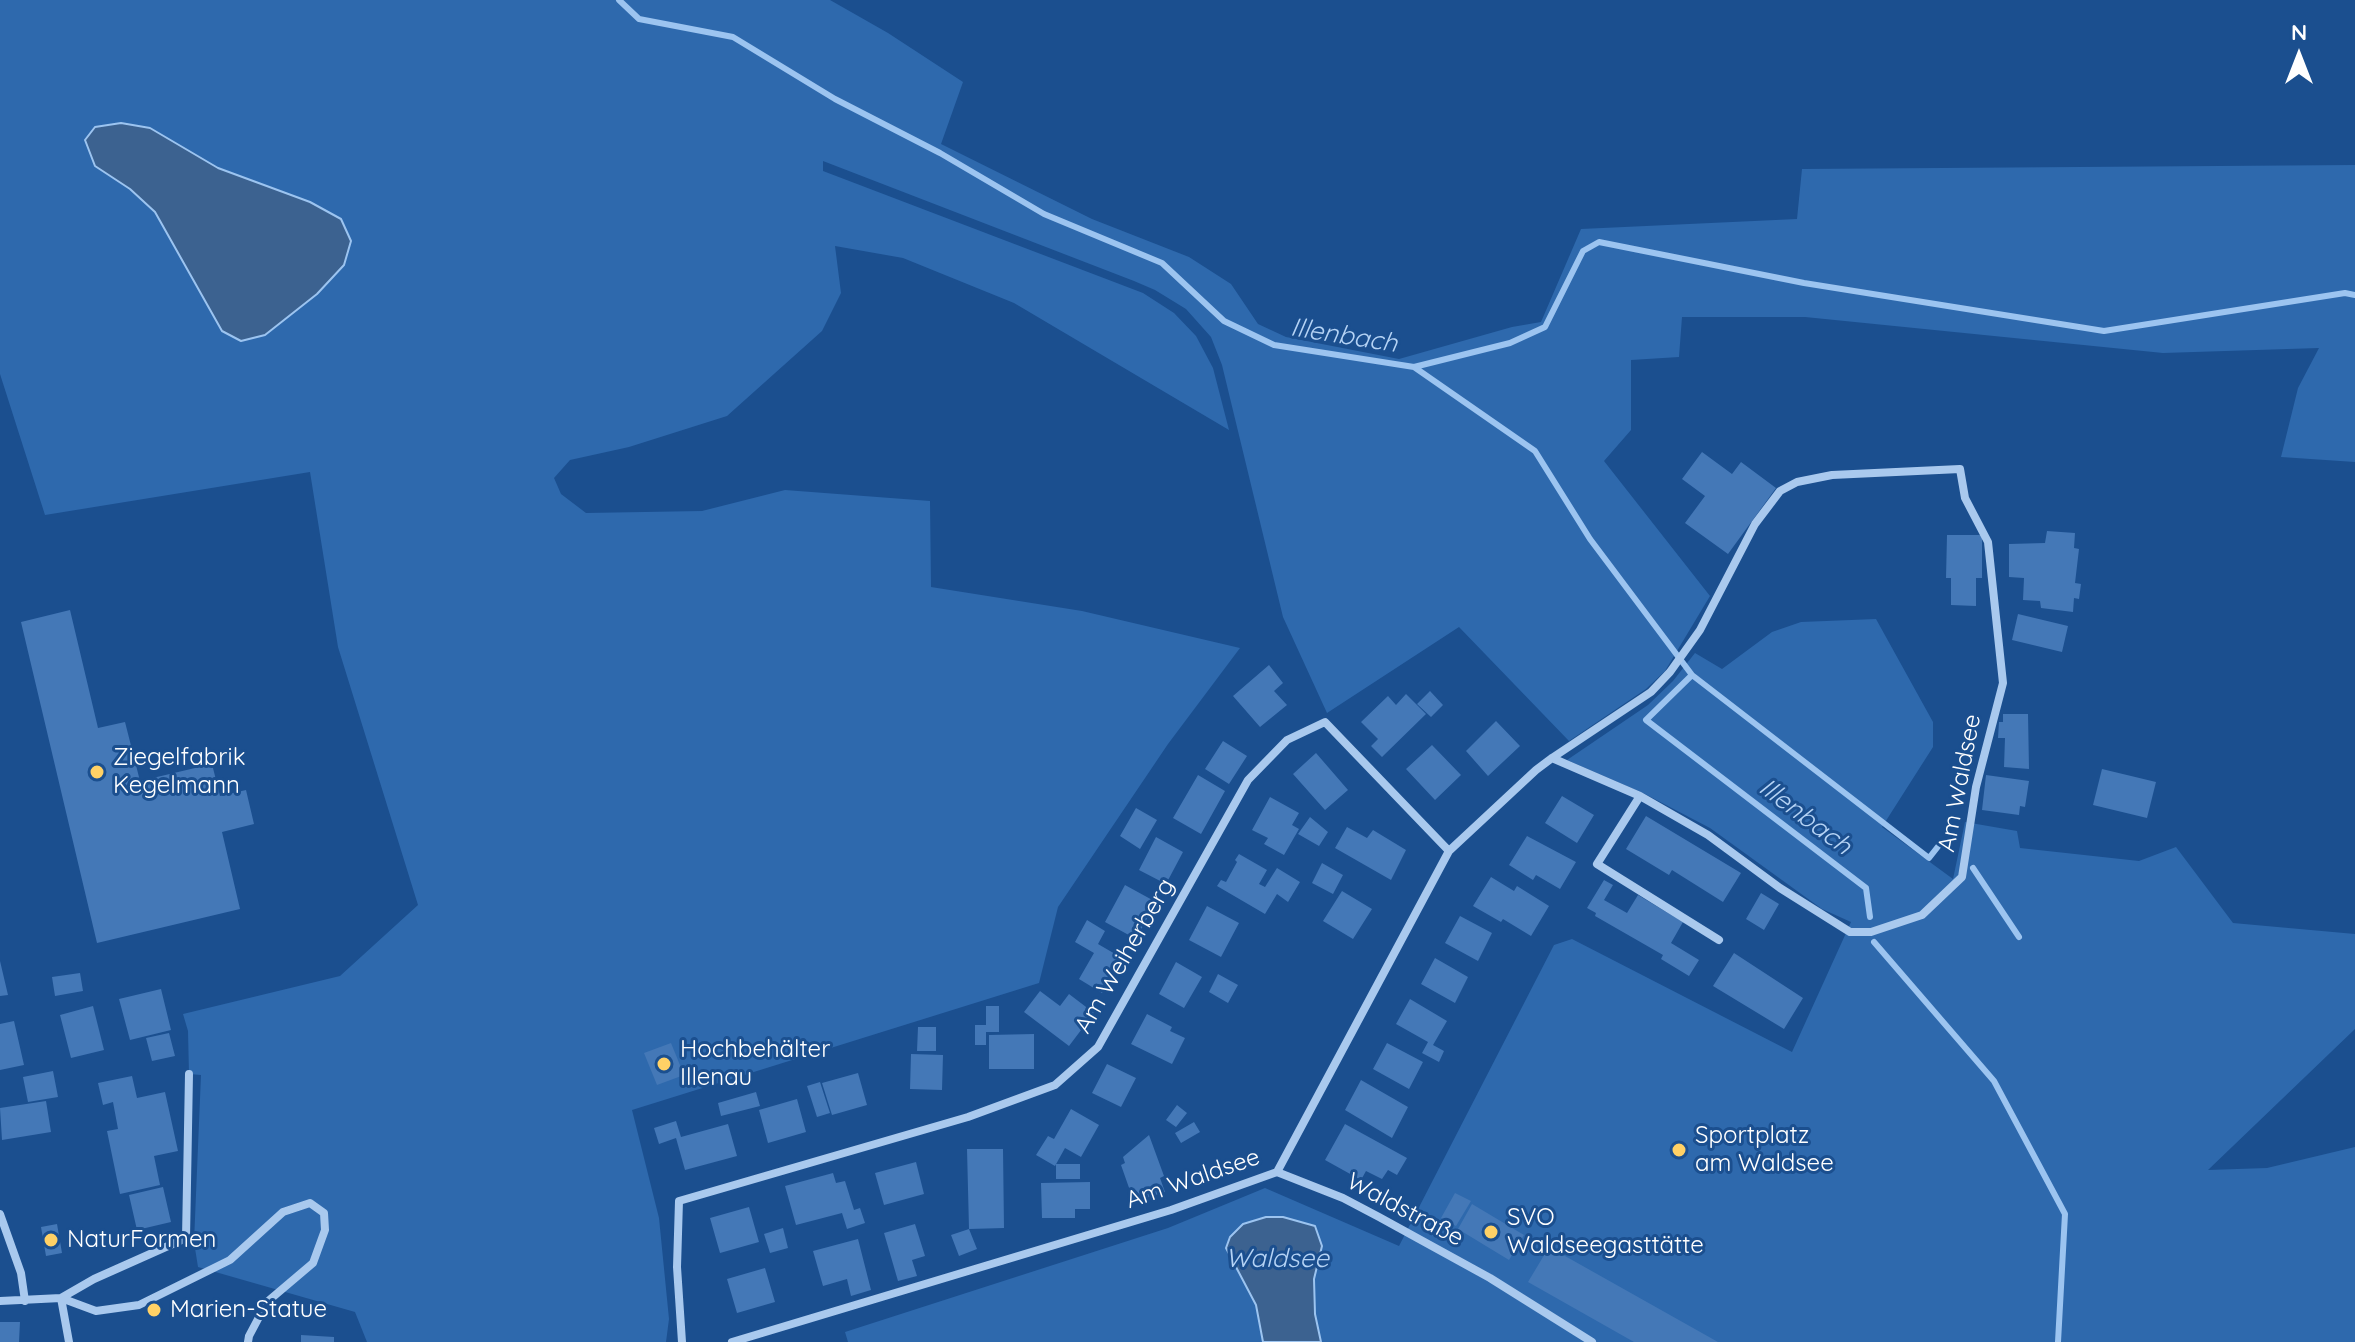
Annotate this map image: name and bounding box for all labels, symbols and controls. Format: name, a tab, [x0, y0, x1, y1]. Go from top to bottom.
north arrow	[2259, 16, 2339, 96]
text: N	[2291, 18, 2307, 46]
water label: Illenbach	[1288, 312, 1400, 360]
street label: Am Waldsee	[1933, 712, 1987, 854]
place label: Ziegelfabrik Kegelmann	[113, 744, 246, 800]
marker: Ziegelfabrik Kegelmann	[88, 763, 106, 781]
water label: Illenbach	[1753, 772, 1857, 862]
street label: Am Weiherberg	[1069, 874, 1181, 1038]
place label: Hochbehälter Illenau	[680, 1036, 830, 1092]
marker: Hochbehälter Illenau	[655, 1055, 673, 1073]
place label: Sportplatz am Waldsee	[1695, 1122, 1834, 1178]
marker: Sportplatz am Waldsee	[1670, 1141, 1688, 1159]
street label: Am Waldsee	[1122, 1143, 1264, 1215]
street label: Waldstraße	[1342, 1167, 1468, 1253]
place label: SVO Waldseegasttätte	[1507, 1204, 1704, 1260]
marker: SVO Waldseegasttätte	[1482, 1223, 1500, 1241]
place label: NaturFormen	[67, 1226, 216, 1254]
marker: NaturFormen	[42, 1231, 60, 1249]
water label: Waldsee	[1225, 1243, 1329, 1275]
place label: Marien-Statue	[170, 1296, 327, 1324]
marker: Marien-Statue	[145, 1301, 163, 1319]

